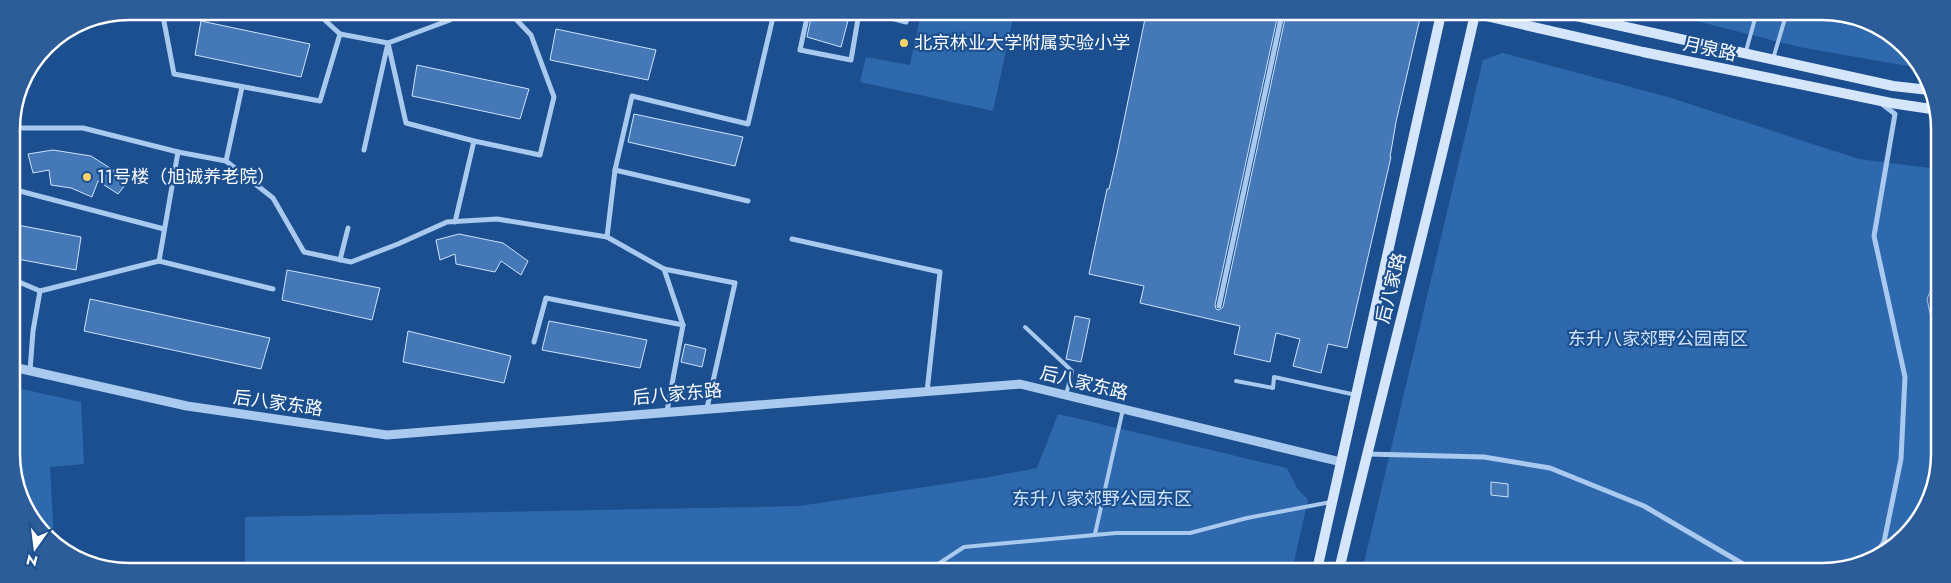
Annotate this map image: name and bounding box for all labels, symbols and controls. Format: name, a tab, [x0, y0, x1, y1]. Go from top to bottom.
place label: 北京林业大学附属实验小学	[914, 30, 1130, 56]
street label: 月泉路	[1681, 31, 1739, 67]
marker: 北京林业大学附属实验小学	[898, 37, 910, 49]
place label: 11号楼（旭诚养老院）	[97, 164, 275, 190]
marker: 11号楼（旭诚养老院）	[81, 171, 93, 183]
street label: 后八家路	[1370, 250, 1412, 326]
park label: 东升八家郊野公园南区	[1568, 326, 1748, 352]
street label: 后八家东路	[1037, 359, 1131, 407]
street label: 后八家东路	[631, 377, 723, 411]
street label: 后八家东路	[232, 384, 324, 422]
park label: 东升八家郊野公园东区	[1012, 486, 1192, 512]
north arrow	[10, 523, 60, 573]
text: N	[24, 550, 40, 572]

